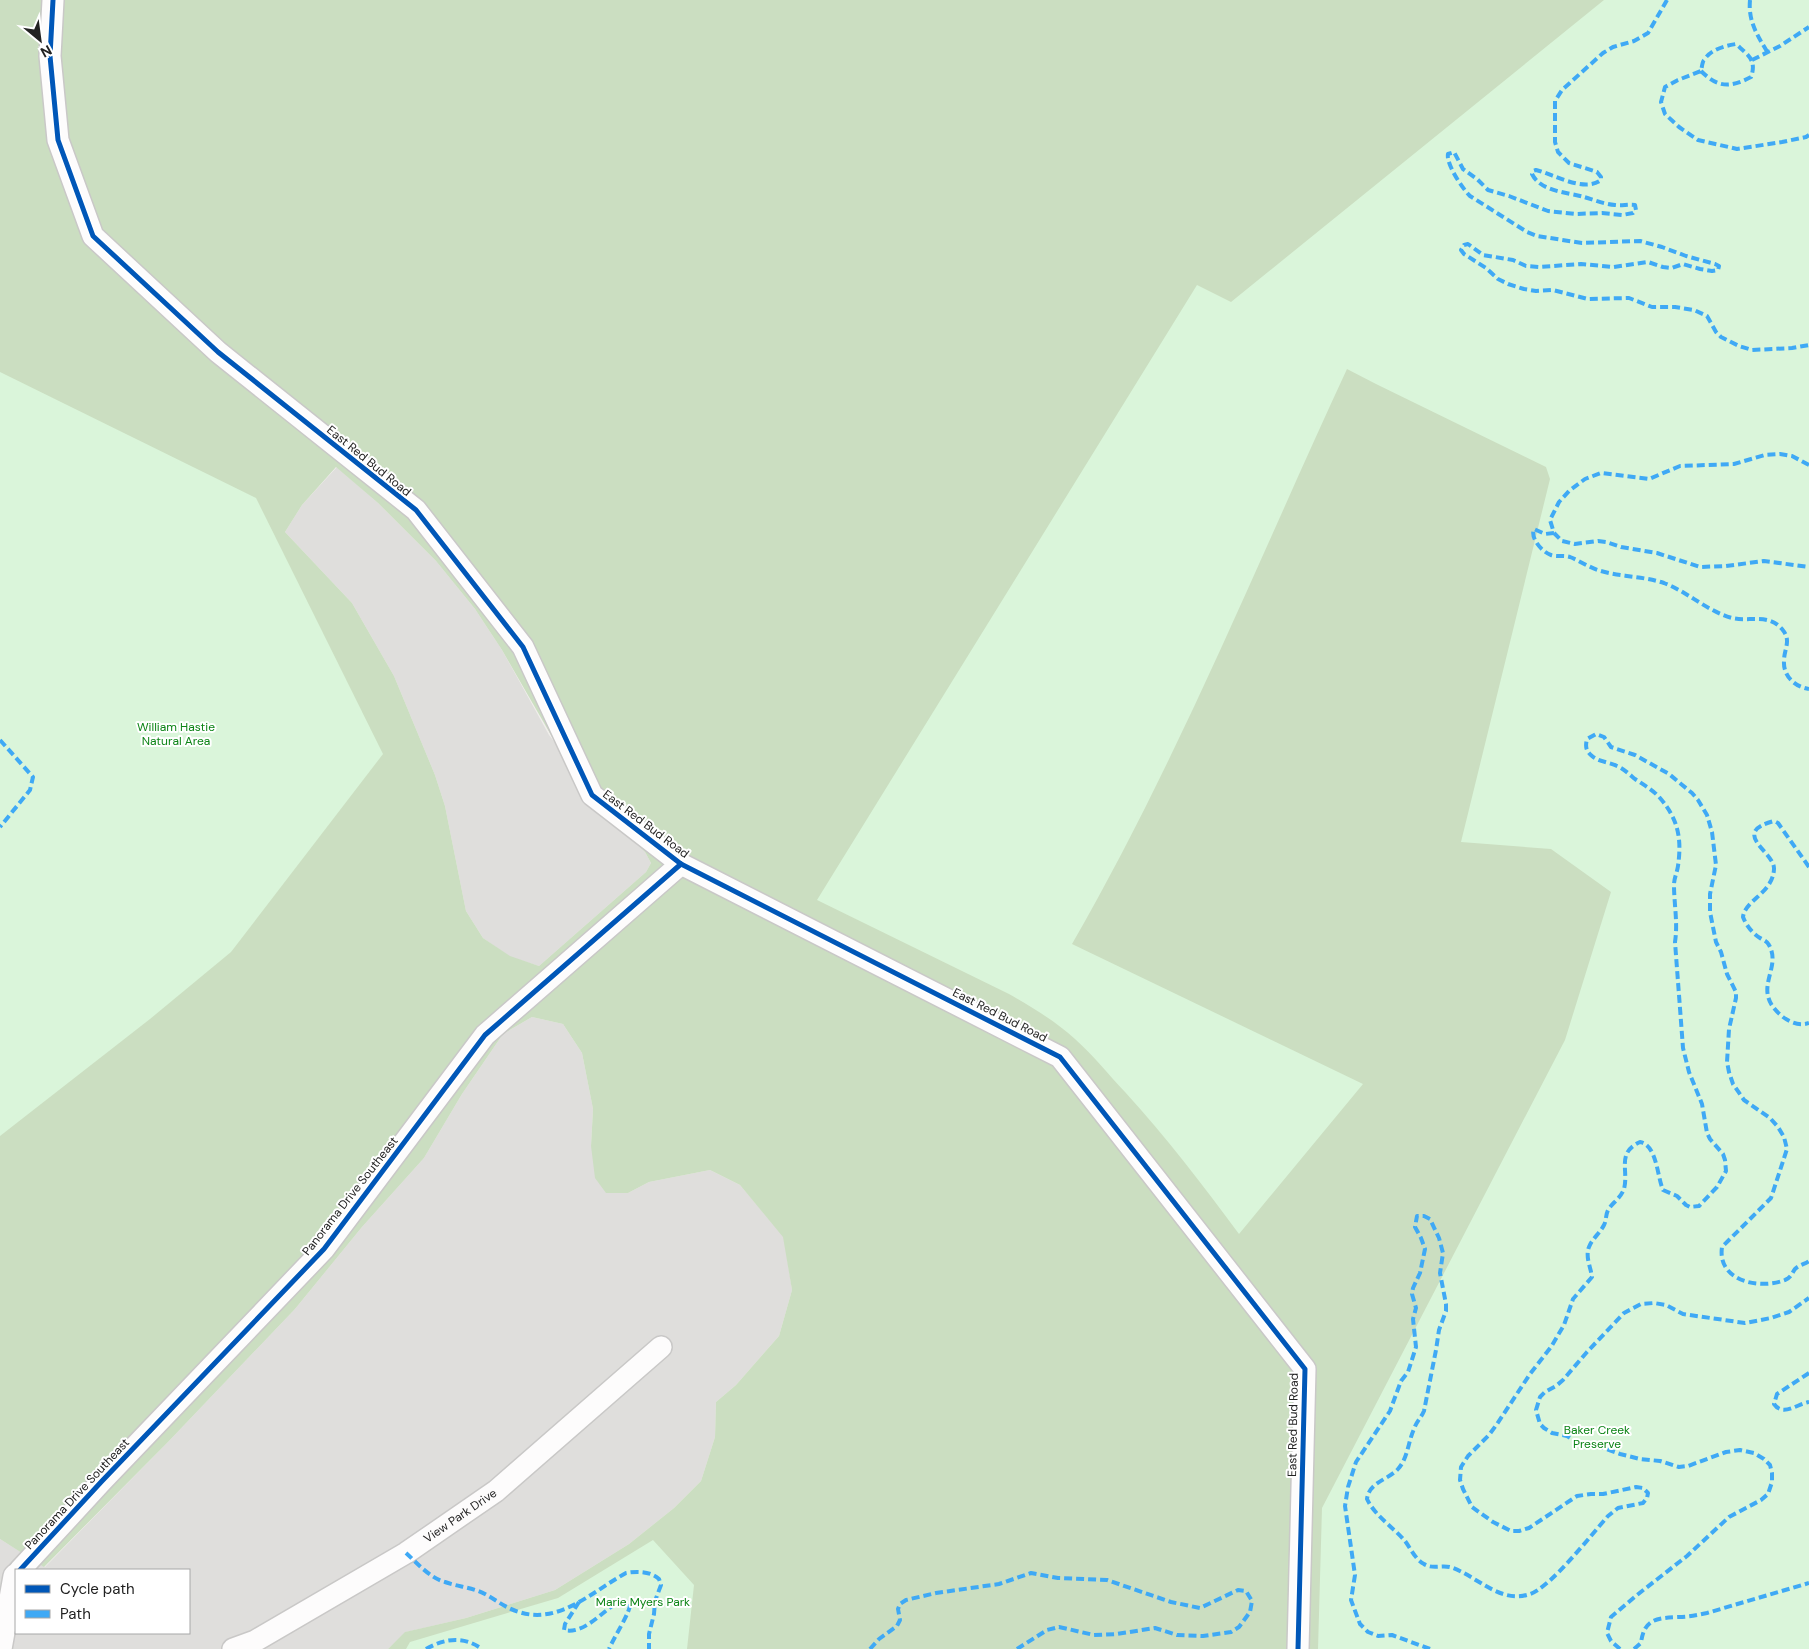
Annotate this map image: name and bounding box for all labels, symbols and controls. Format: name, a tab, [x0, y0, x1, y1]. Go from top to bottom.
north arrow	[15, 15, 65, 65]
text: N	[37, 41, 55, 62]
street label: East Red Bud Road	[324, 422, 414, 500]
park label: William Hastie Natural Area	[137, 719, 215, 749]
street label: East Red Bud Road	[600, 786, 692, 862]
street label: East Red Bud Road	[950, 984, 1050, 1046]
street label: Panorama Drive Southeast	[299, 1133, 402, 1259]
street label: East Red Bud Road	[1284, 1373, 1302, 1477]
park label: Baker Creek Preserve	[1564, 1422, 1630, 1452]
street label: Panorama Drive Southeast	[21, 1435, 133, 1553]
street label: View Park Drive	[421, 1485, 500, 1546]
legend	[15, 1569, 190, 1634]
text: Cycle path	[60, 1579, 135, 1599]
park label: Marie Myers Park	[596, 1594, 690, 1610]
text: Path	[60, 1604, 91, 1624]

